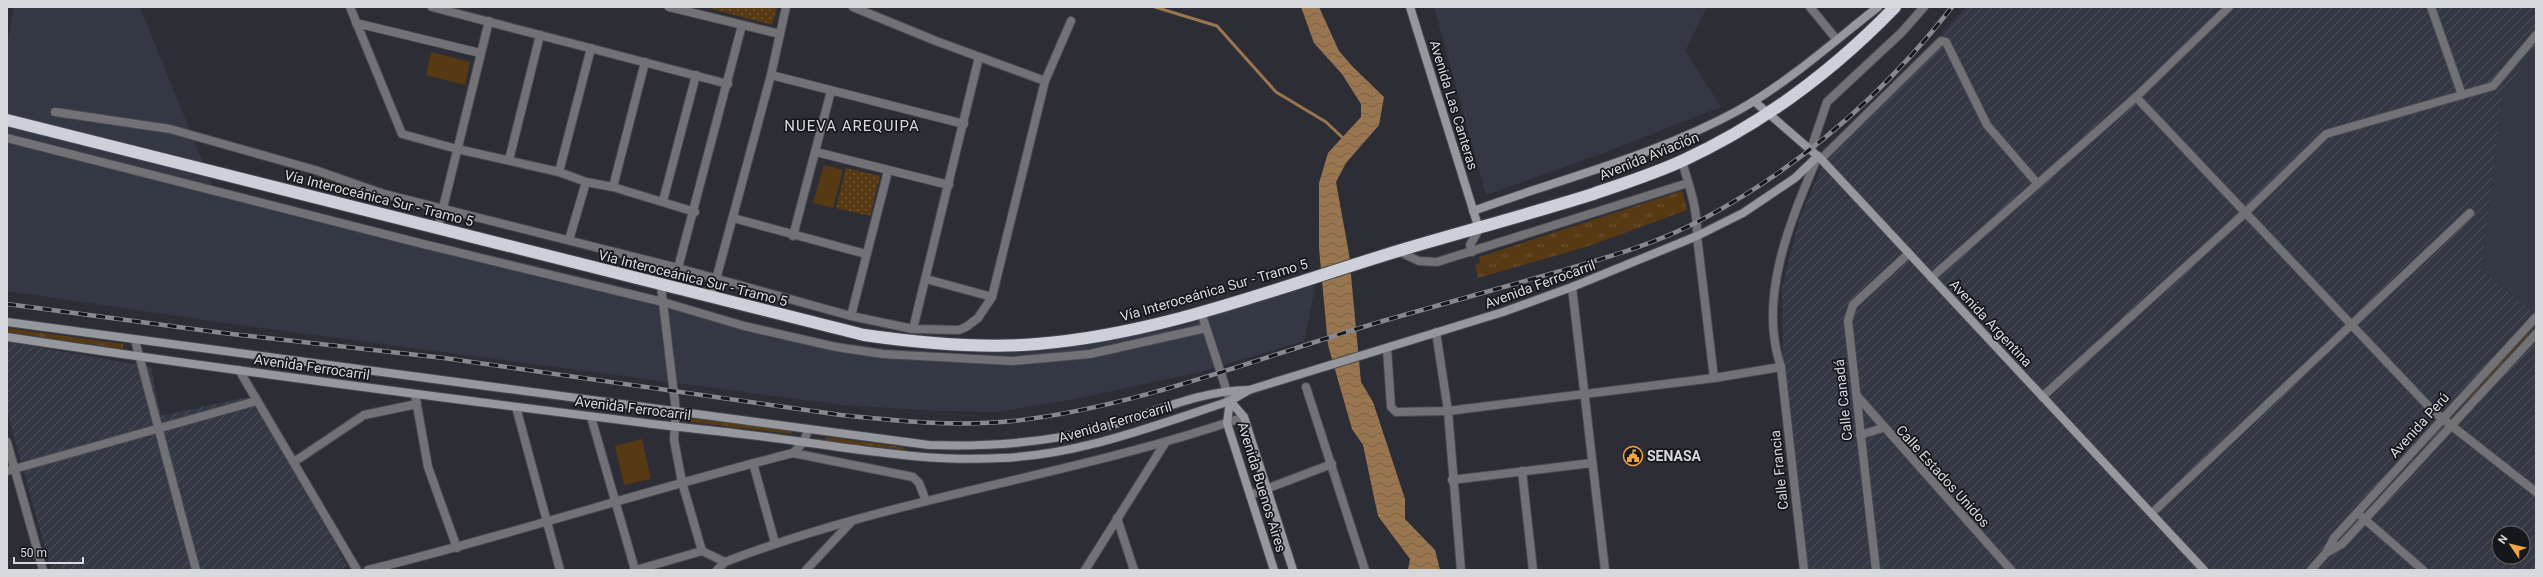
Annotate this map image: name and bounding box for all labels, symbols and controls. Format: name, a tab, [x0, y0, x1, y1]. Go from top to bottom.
street label: Avenida Las Canteras	[1427, 38, 1481, 172]
district label: NUEVA AREQUIPA	[784, 117, 920, 135]
street label: Avenida Aviación	[1597, 129, 1701, 183]
street label: Vía Interoceánica Sur - Tramo 5	[283, 167, 475, 229]
street label: Vía Interoceánica Sur - Tramo 5	[597, 247, 789, 309]
street label: Vía Interoceánica Sur - Tramo 5	[1118, 255, 1310, 324]
street label: Avenida Ferrocarril	[1482, 257, 1598, 311]
street label: Avenida Argentina	[1947, 276, 2035, 370]
street label: Avenida Ferrocarril	[253, 351, 371, 383]
street label: Calle Canadá	[1831, 358, 1855, 442]
street label: Avenida Perú	[2386, 389, 2452, 461]
street label: Avenida Ferrocarril	[574, 393, 692, 423]
street label: Avenida Ferrocarril	[1057, 398, 1173, 446]
street label: Avenida Buenos Aires	[1235, 420, 1289, 554]
street label: Calle Estados Unidos	[1893, 422, 1993, 530]
street label: Calle Francia	[1767, 429, 1791, 511]
public building icon: SENASA	[1622, 445, 1644, 467]
place label: SENASA	[1647, 448, 1702, 464]
north arrow	[2491, 525, 2531, 565]
text: N	[2496, 532, 2511, 546]
scale bar	[14, 539, 83, 565]
text: 50 m	[20, 546, 47, 560]

